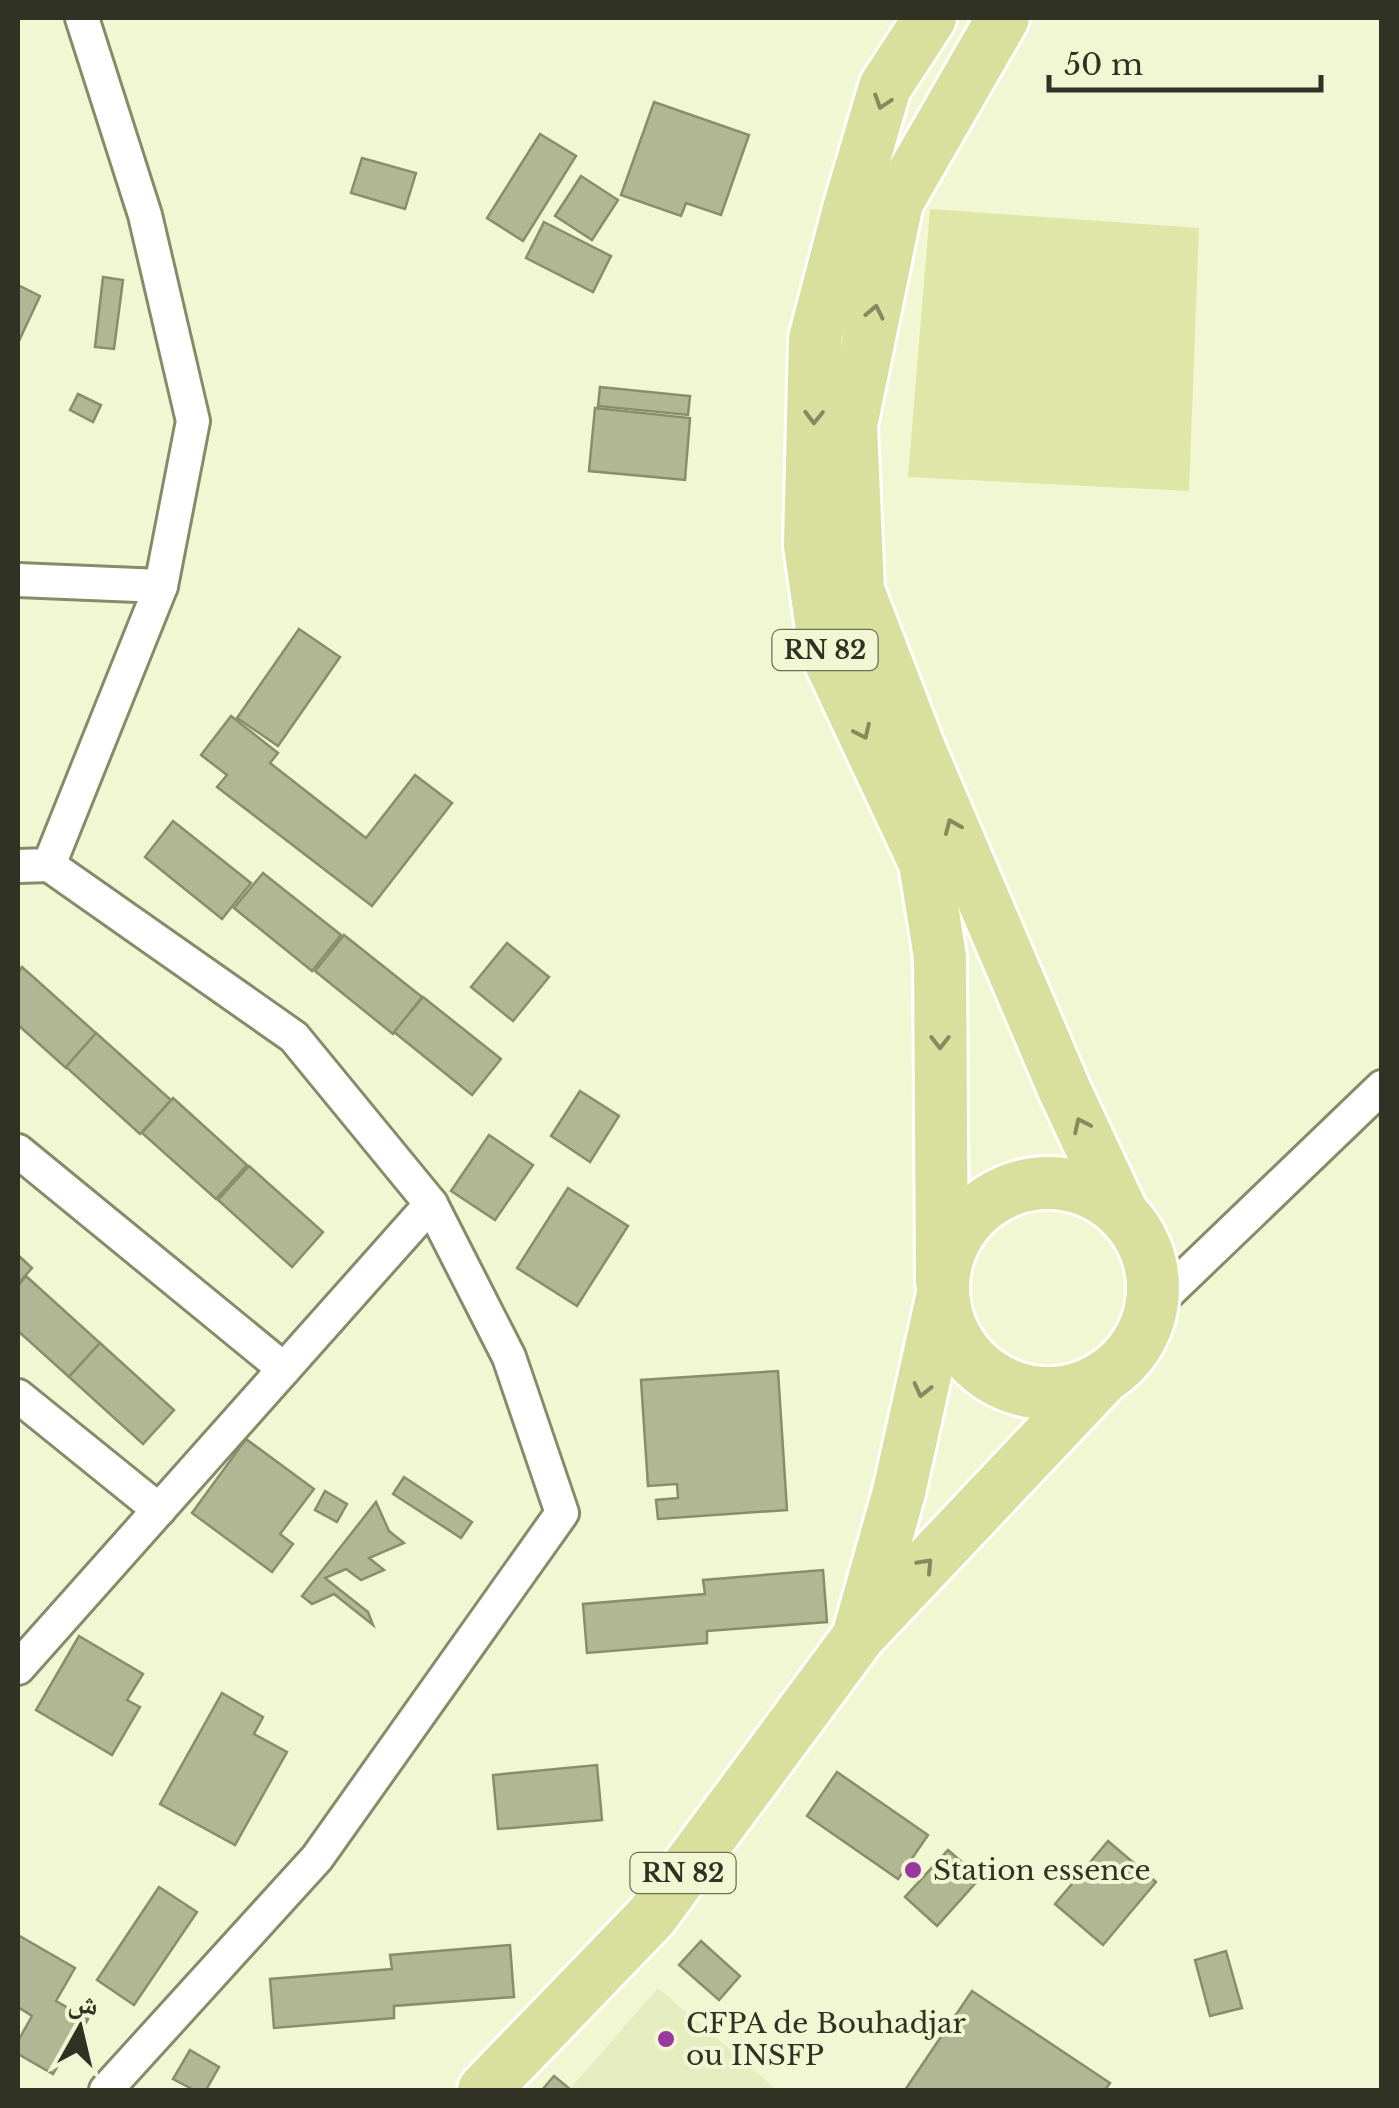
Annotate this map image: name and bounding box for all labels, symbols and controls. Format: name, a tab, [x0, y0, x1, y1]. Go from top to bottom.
scale bar	[1049, 30, 1322, 92]
text: 50 m	[1064, 46, 1143, 83]
one-way arrow	[873, 92, 893, 109]
one-way arrow	[863, 304, 884, 321]
one-way arrow	[803, 410, 825, 426]
road number: RN 82	[772, 630, 878, 670]
one-way arrow	[851, 722, 871, 740]
one-way arrow	[944, 819, 964, 837]
one-way arrow	[929, 1036, 951, 1051]
one-way arrow	[1073, 1117, 1093, 1135]
one-way arrow	[913, 1381, 934, 1398]
one-way arrow	[914, 1559, 932, 1577]
road number: RN 82	[630, 1853, 736, 1893]
place label: Station essence	[933, 1853, 1151, 1888]
marker: Station essence	[902, 1859, 924, 1881]
north arrow	[30, 1978, 130, 2078]
text: ش	[66, 1984, 101, 2023]
place label: CFPA de Bouhadjar ou INSFP	[686, 2006, 967, 2073]
marker: CFPA de Bouhadjar ou INSFP	[655, 2028, 677, 2050]

